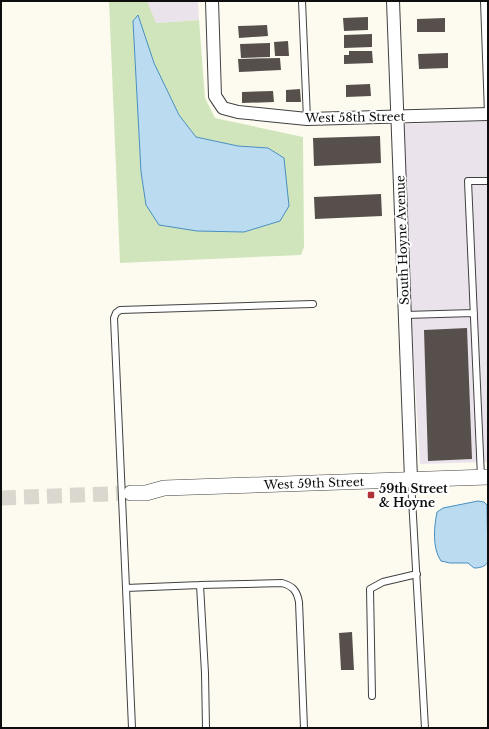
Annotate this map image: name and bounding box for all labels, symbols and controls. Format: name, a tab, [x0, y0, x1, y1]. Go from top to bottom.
street label: West 58th Street	[304, 109, 406, 125]
street label: South Hoyne Avenue	[392, 175, 412, 305]
street label: West 59th Street	[263, 474, 365, 492]
place label: 59th Street & Hoyne	[379, 481, 448, 510]
marker: 59th Street & Hoyne	[366, 490, 376, 500]

